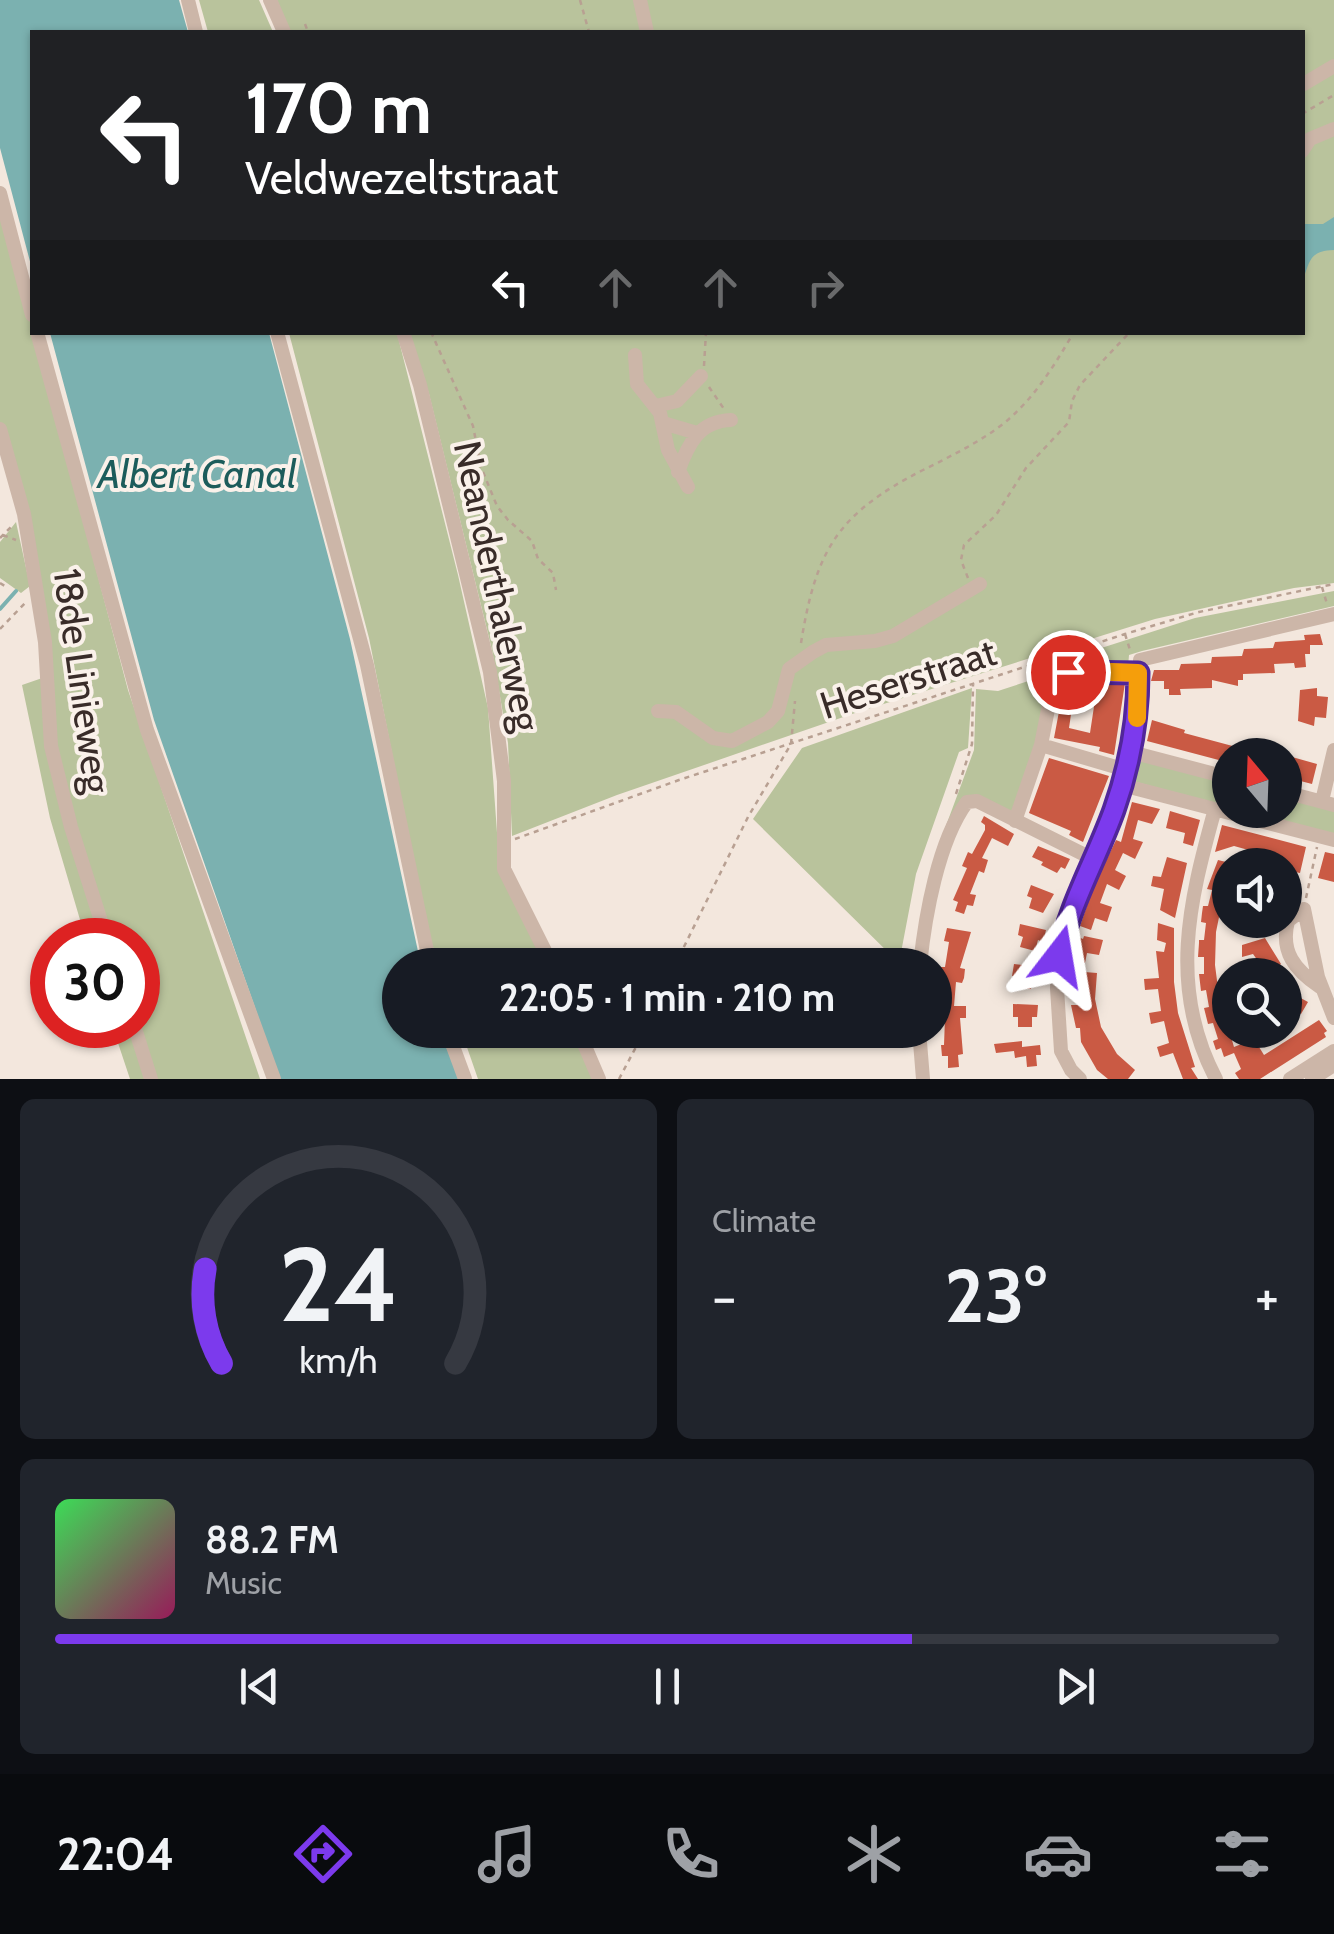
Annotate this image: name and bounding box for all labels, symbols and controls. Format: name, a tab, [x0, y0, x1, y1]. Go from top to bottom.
text: 170 m	[245, 65, 432, 151]
icon: left	[80, 70, 210, 200]
text: Veldwezeltstraat	[245, 151, 559, 205]
icon: left	[483, 260, 538, 315]
icon: ahead	[588, 260, 643, 315]
icon: ahead	[693, 260, 748, 315]
icon: right	[798, 260, 853, 315]
street label: Neanderthalerweg	[444, 437, 551, 736]
water label: Albert Canal	[95, 449, 297, 498]
street label: 18de Linieweg	[43, 566, 122, 797]
street label: Heserstraat	[814, 628, 1002, 729]
pin	[1026, 630, 1111, 715]
icon: arrive	[1041, 645, 1096, 700]
north arrow	[1212, 738, 1302, 828]
map controls	[1212, 738, 1302, 1048]
button: sound	[1212, 848, 1302, 938]
position arrow	[1007, 904, 1111, 1008]
speed limit sign: 30	[30, 918, 160, 1048]
button: search	[1212, 958, 1302, 1048]
text: 22:05 · 1 min · 210 m	[499, 974, 835, 1021]
text: Climate	[712, 1201, 816, 1240]
text: 24	[279, 1221, 398, 1347]
text: 23°	[945, 1250, 1046, 1341]
text: −	[712, 1263, 736, 1330]
text: +	[1255, 1263, 1279, 1330]
text: km/h	[299, 1339, 378, 1382]
text: 88.2 FM	[205, 1516, 339, 1563]
text: Music	[205, 1563, 282, 1602]
icon: previous	[232, 1659, 287, 1714]
icon: pause	[640, 1659, 695, 1714]
icon: next	[1048, 1659, 1103, 1714]
icon: directions	[288, 1819, 358, 1889]
icon: music	[472, 1819, 542, 1889]
icon: phone	[656, 1819, 726, 1889]
icon: climate	[839, 1819, 909, 1889]
icon: car	[1023, 1819, 1093, 1889]
icon: filters	[1207, 1819, 1277, 1889]
text: 22:04	[57, 1827, 174, 1881]

